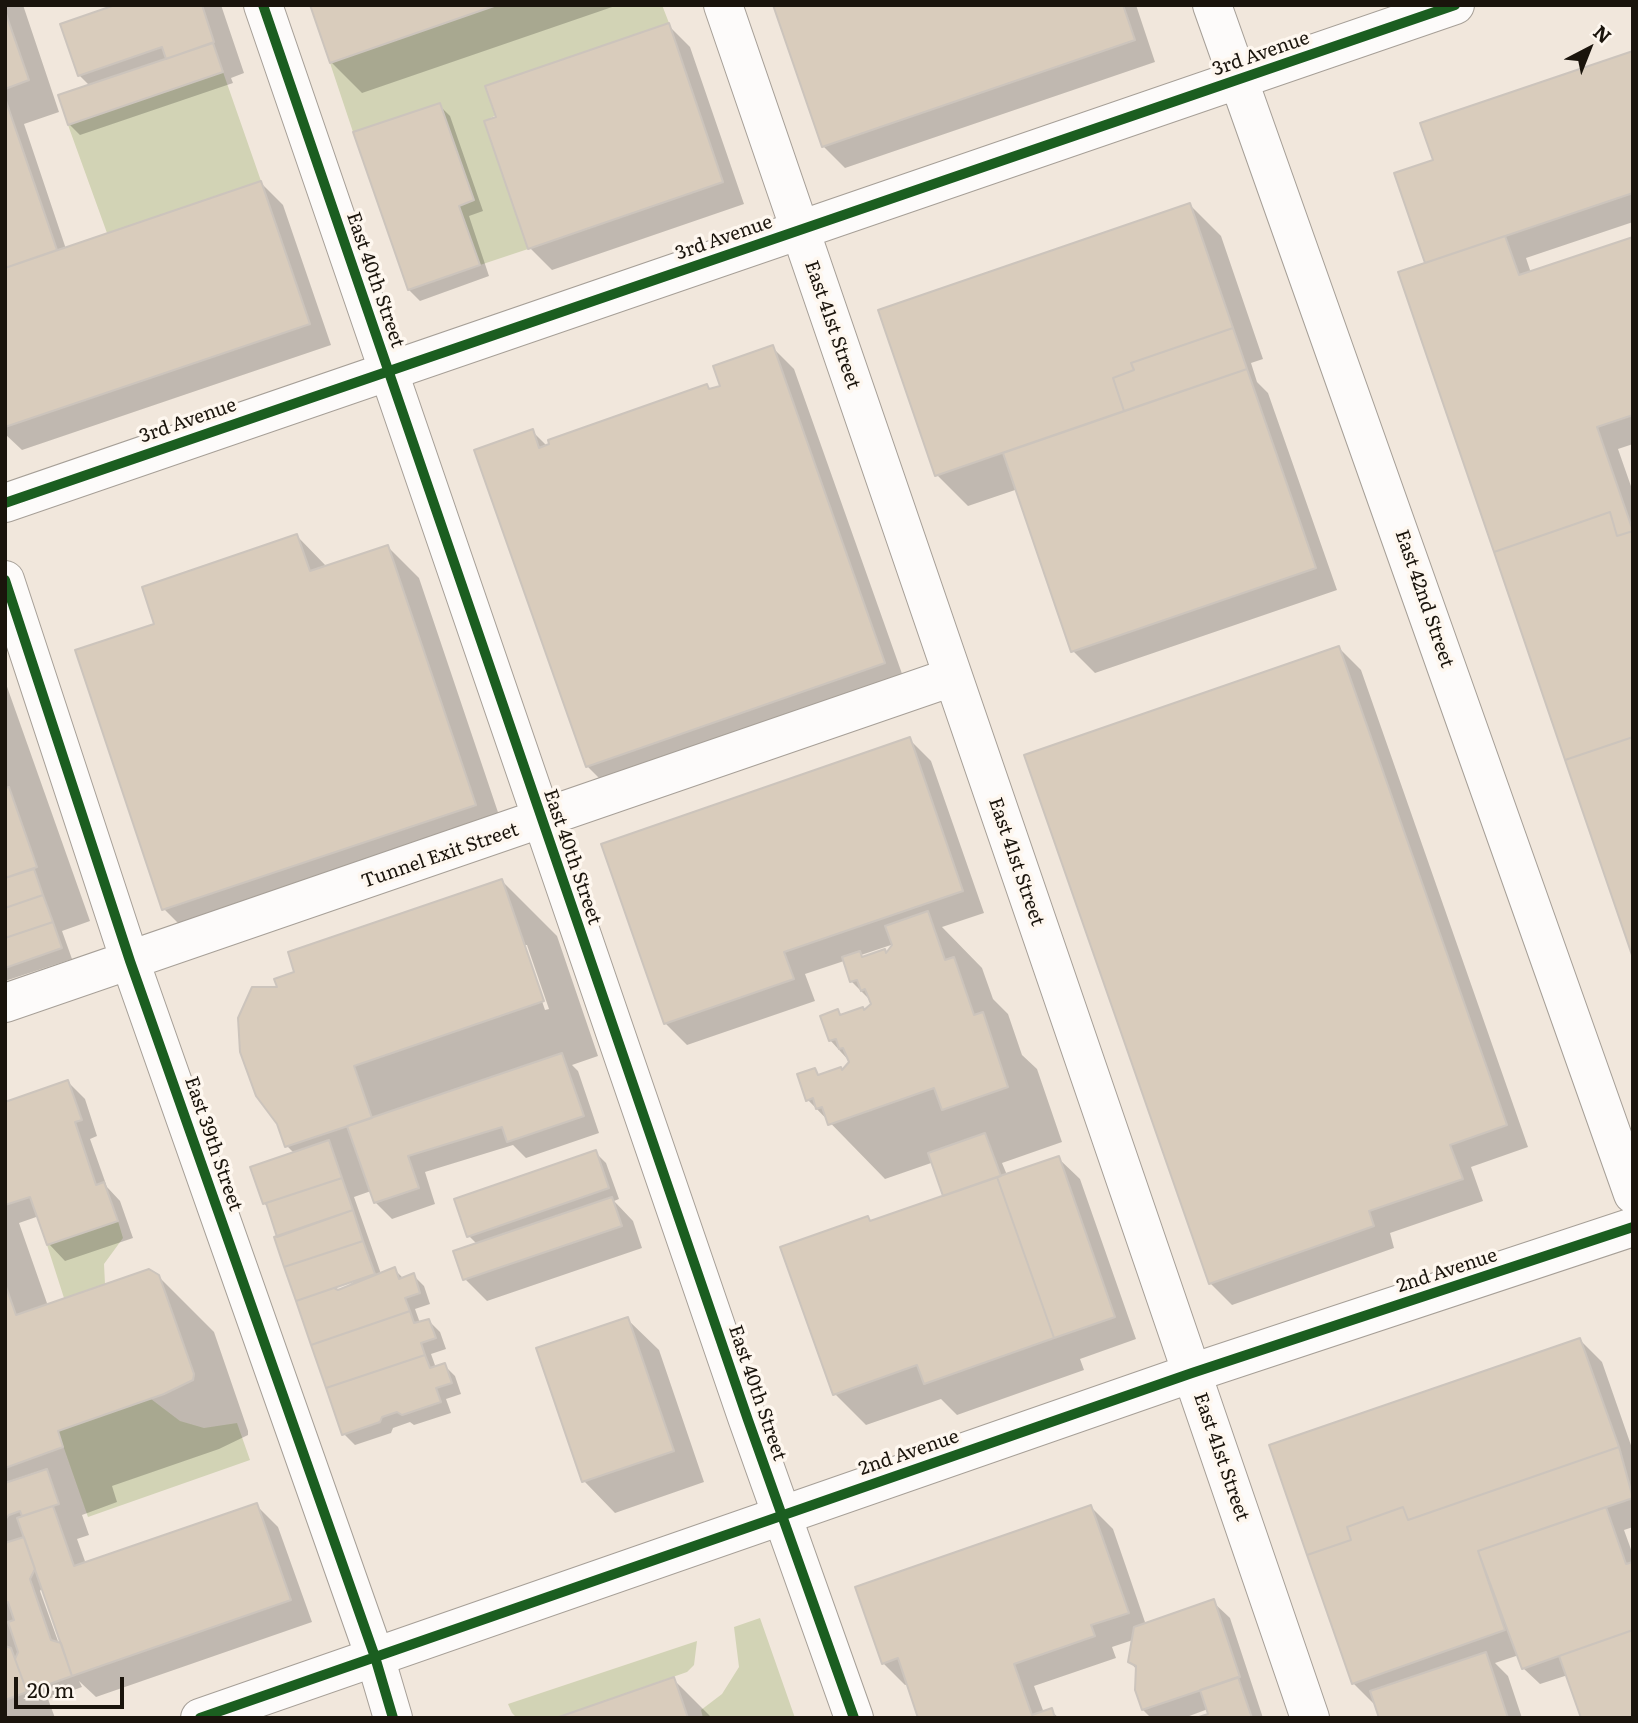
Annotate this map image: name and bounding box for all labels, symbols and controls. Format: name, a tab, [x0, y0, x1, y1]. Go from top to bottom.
north arrow	[1554, 14, 1624, 84]
text: N	[1588, 18, 1618, 49]
street label: 3rd Avenue	[1209, 27, 1313, 81]
street label: East 40th Street	[341, 209, 409, 351]
street label: 3rd Avenue	[672, 211, 776, 265]
street label: East 41st Street	[799, 258, 865, 392]
street label: 3rd Avenue	[136, 394, 240, 448]
street label: East 42nd Street	[1390, 527, 1458, 671]
street label: East 40th Street	[538, 786, 606, 928]
street label: East 41st Street	[983, 795, 1049, 929]
street label: Tunnel Exit Street	[358, 818, 522, 894]
street label: East 39th Street	[179, 1074, 247, 1214]
street label: 2nd Avenue	[1394, 1244, 1500, 1298]
street label: East 40th Street	[723, 1322, 791, 1464]
street label: East 41st Street	[1188, 1390, 1254, 1524]
street label: 2nd Avenue	[856, 1425, 962, 1481]
scale bar	[18, 1664, 128, 1708]
text: 20 m	[27, 1673, 74, 1704]

